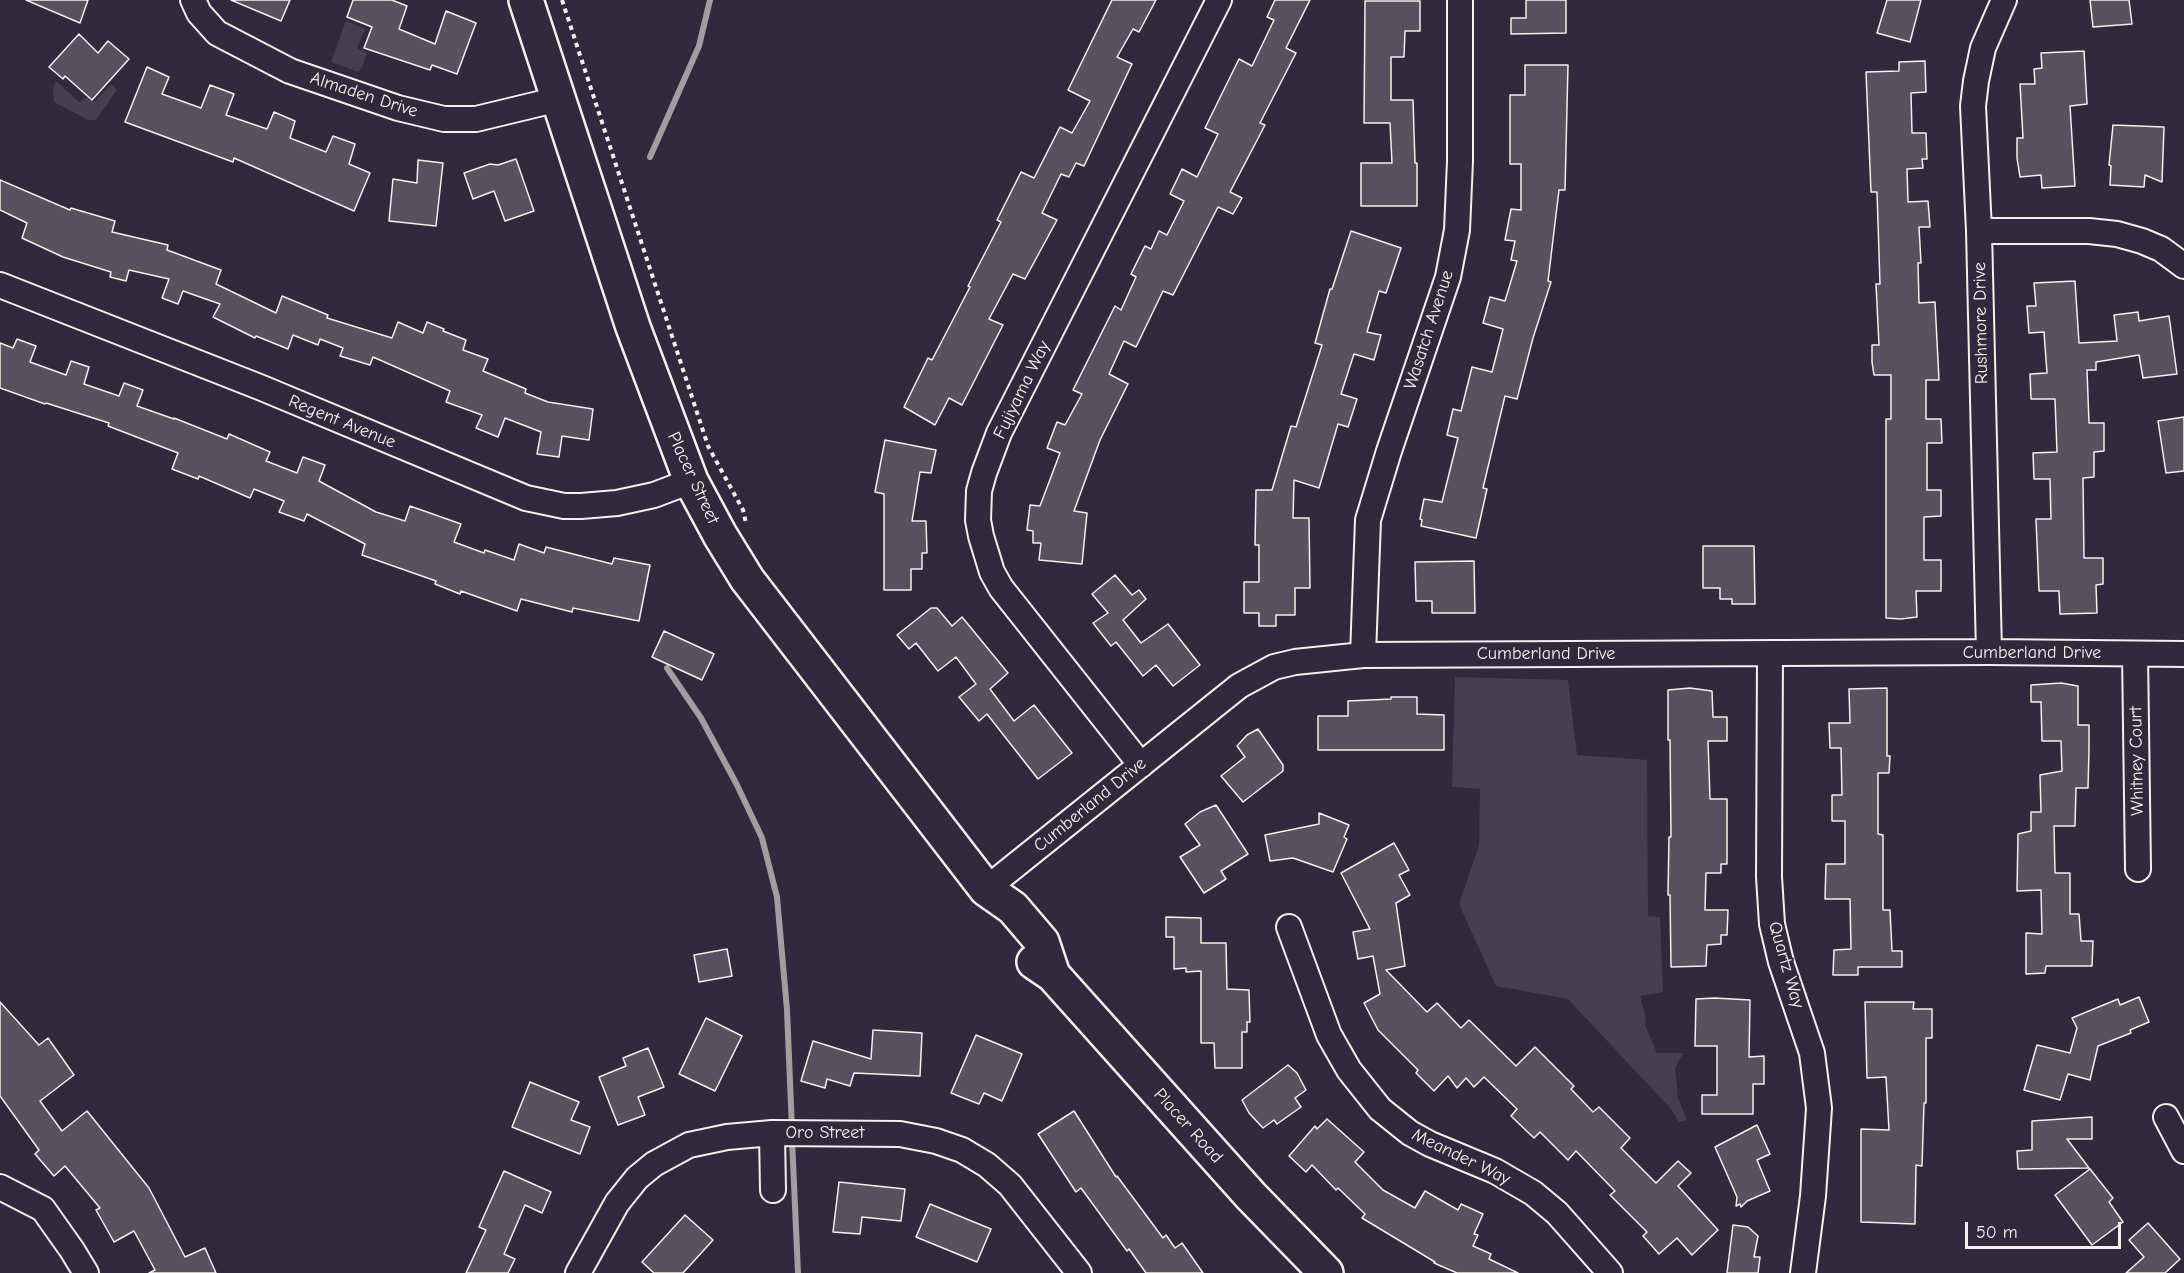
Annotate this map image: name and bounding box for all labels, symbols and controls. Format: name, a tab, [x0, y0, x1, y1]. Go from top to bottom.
street label: Almaden Drive	[307, 67, 421, 123]
street label: Rushmore Drive	[1969, 262, 1993, 384]
street label: Wasatch Avenue	[1400, 268, 1458, 392]
street label: Fujiyama Way	[989, 337, 1055, 443]
street label: Regent Avenue	[285, 391, 399, 453]
street label: Placer Street	[662, 428, 724, 528]
street label: Cumberland Drive	[1963, 642, 2101, 664]
street label: Cumberland Drive	[1477, 643, 1615, 665]
street label: Whitney Court	[2125, 706, 2149, 816]
street label: Cumberland Drive	[1029, 753, 1151, 857]
street label: Quartz Way	[1763, 919, 1809, 1011]
street label: Placer Road	[1149, 1084, 1227, 1168]
street label: Oro Street	[785, 1122, 865, 1144]
street label: Meander Way	[1408, 1124, 1514, 1190]
scale bar	[1968, 1210, 2124, 1248]
text: 50 m	[1976, 1222, 2018, 1243]

